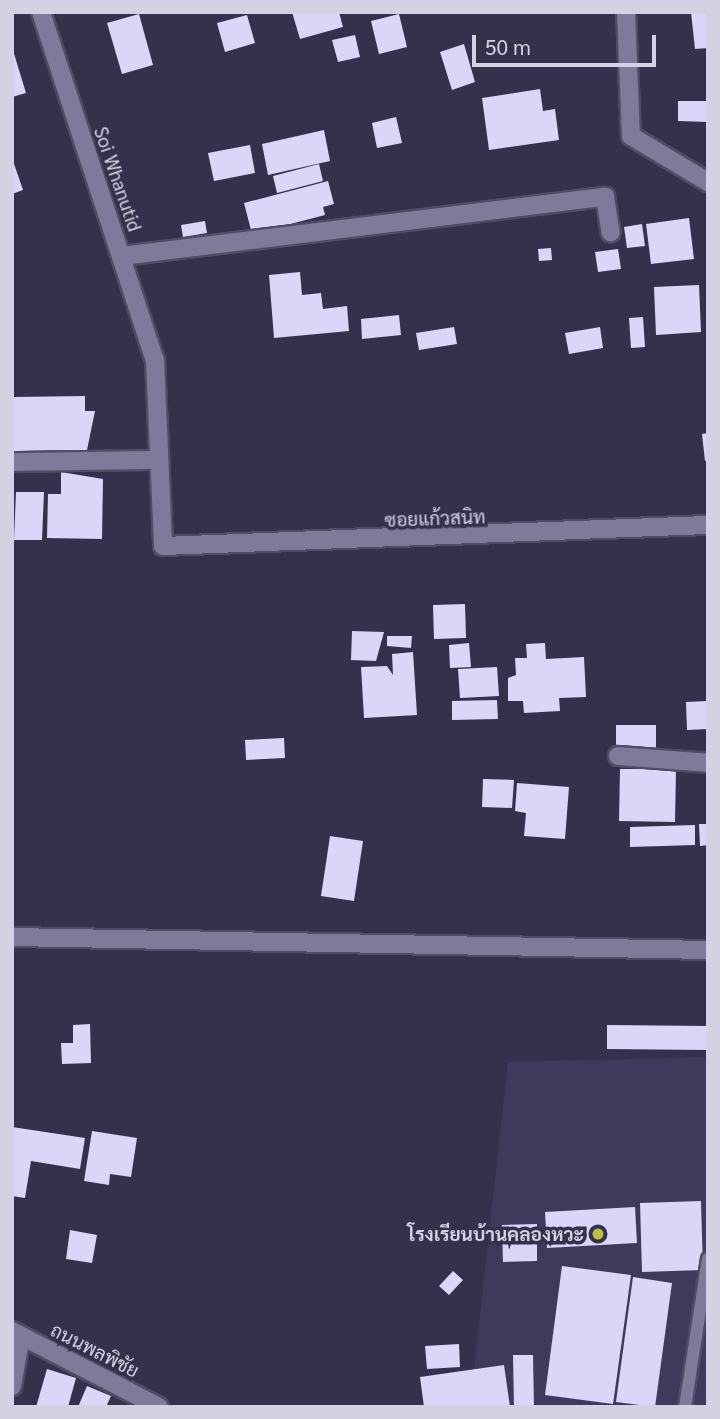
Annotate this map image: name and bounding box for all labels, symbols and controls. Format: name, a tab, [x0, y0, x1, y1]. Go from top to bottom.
scale bar	[475, 21, 659, 65]
text: 50 m	[485, 33, 531, 60]
street label: Soi Whanutid	[89, 124, 147, 234]
street label: ซอยแก้วสนิท	[384, 505, 486, 531]
place label: โรงเรียนบ้านคลองหวะ	[407, 1223, 584, 1245]
marker: โรงเรียนบ้านคลองหวะ	[590, 1226, 606, 1242]
street label: ถนนพลพิชัย	[47, 1318, 143, 1382]

